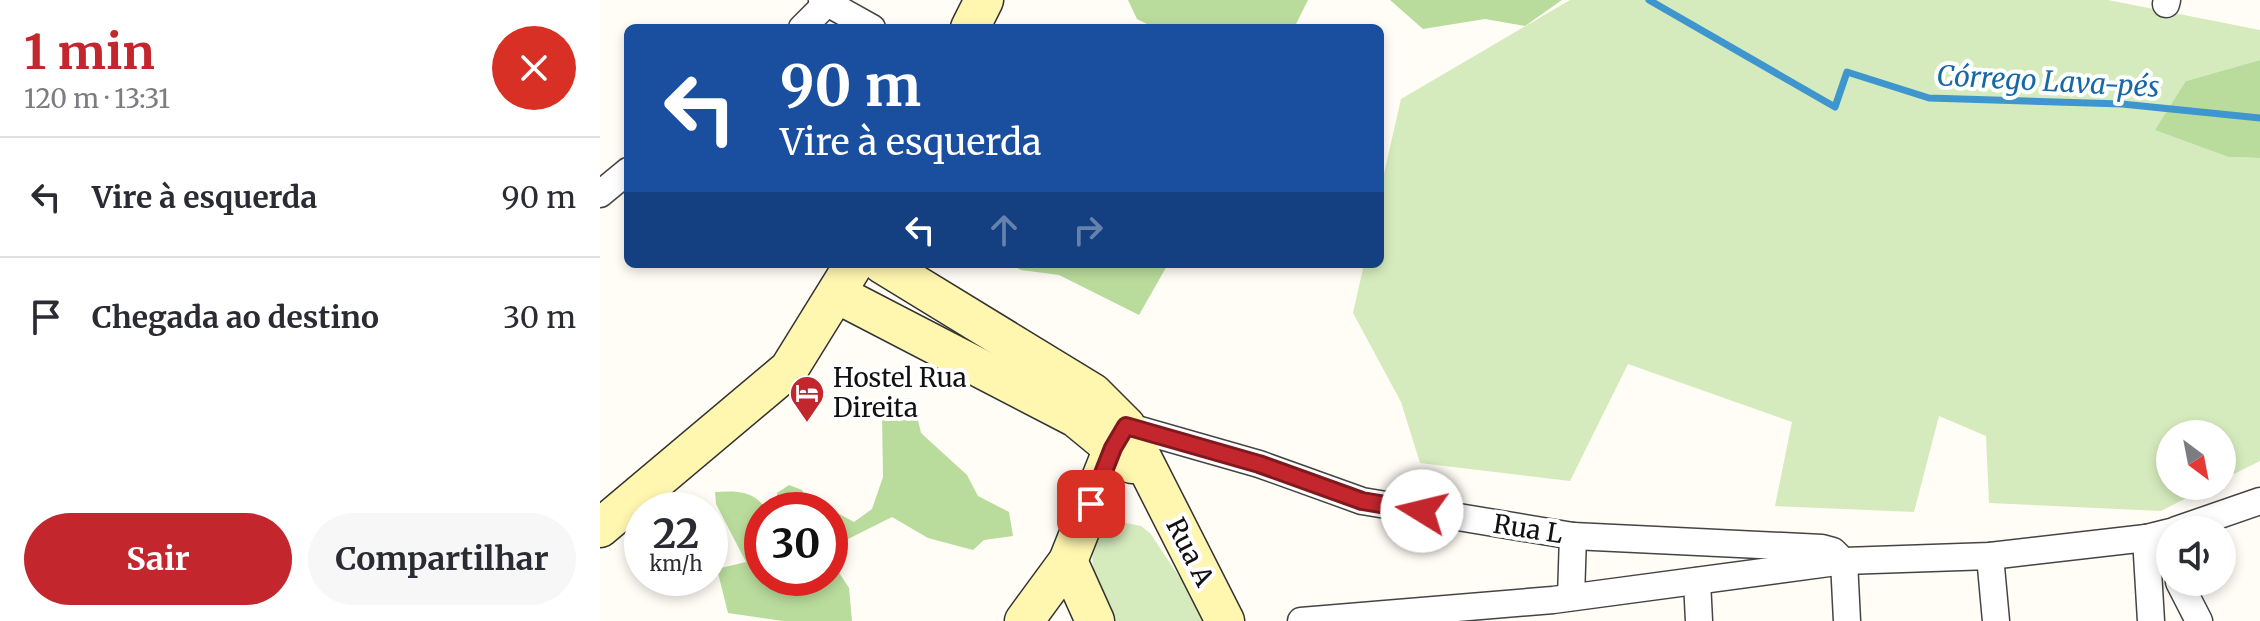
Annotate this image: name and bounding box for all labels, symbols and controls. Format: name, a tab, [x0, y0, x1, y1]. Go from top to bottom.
text: 1 min	[24, 22, 155, 82]
button: close	[492, 26, 576, 110]
text: 90 m	[780, 51, 921, 121]
icon: left	[648, 56, 752, 160]
water label: Córrego Lava-pés	[1936, 57, 2160, 105]
text: 120 m · 13:31	[24, 82, 170, 115]
text: Vire à esquerda	[780, 120, 1042, 165]
icon: left	[24, 175, 68, 219]
text: Vire à esquerda	[92, 178, 317, 216]
text: 90 m	[502, 178, 576, 216]
icon: left	[898, 208, 942, 252]
icon: ahead	[982, 208, 1026, 252]
icon: right	[1066, 208, 1110, 252]
icon: arrive	[24, 295, 68, 339]
text: Chegada ao destino	[92, 298, 379, 336]
text: 30 m	[503, 298, 576, 336]
place label: Hostel Rua Direita	[833, 361, 967, 424]
hotel icon: Hostel Rua Direita	[788, 374, 826, 424]
north arrow	[2156, 420, 2236, 500]
map controls	[2156, 420, 2236, 596]
position arrow	[1380, 469, 1464, 553]
pin	[1057, 470, 1125, 538]
icon: arrive	[1069, 482, 1113, 526]
speed limit sign: 30	[744, 492, 848, 596]
street label: Rua L	[1491, 507, 1565, 550]
text: 22	[653, 509, 699, 559]
street label: Rua A	[1159, 512, 1222, 592]
button: Sair	[24, 513, 292, 605]
button: Compartilhar	[308, 513, 576, 605]
button: sound	[2156, 516, 2236, 596]
text: km/h	[650, 551, 702, 576]

